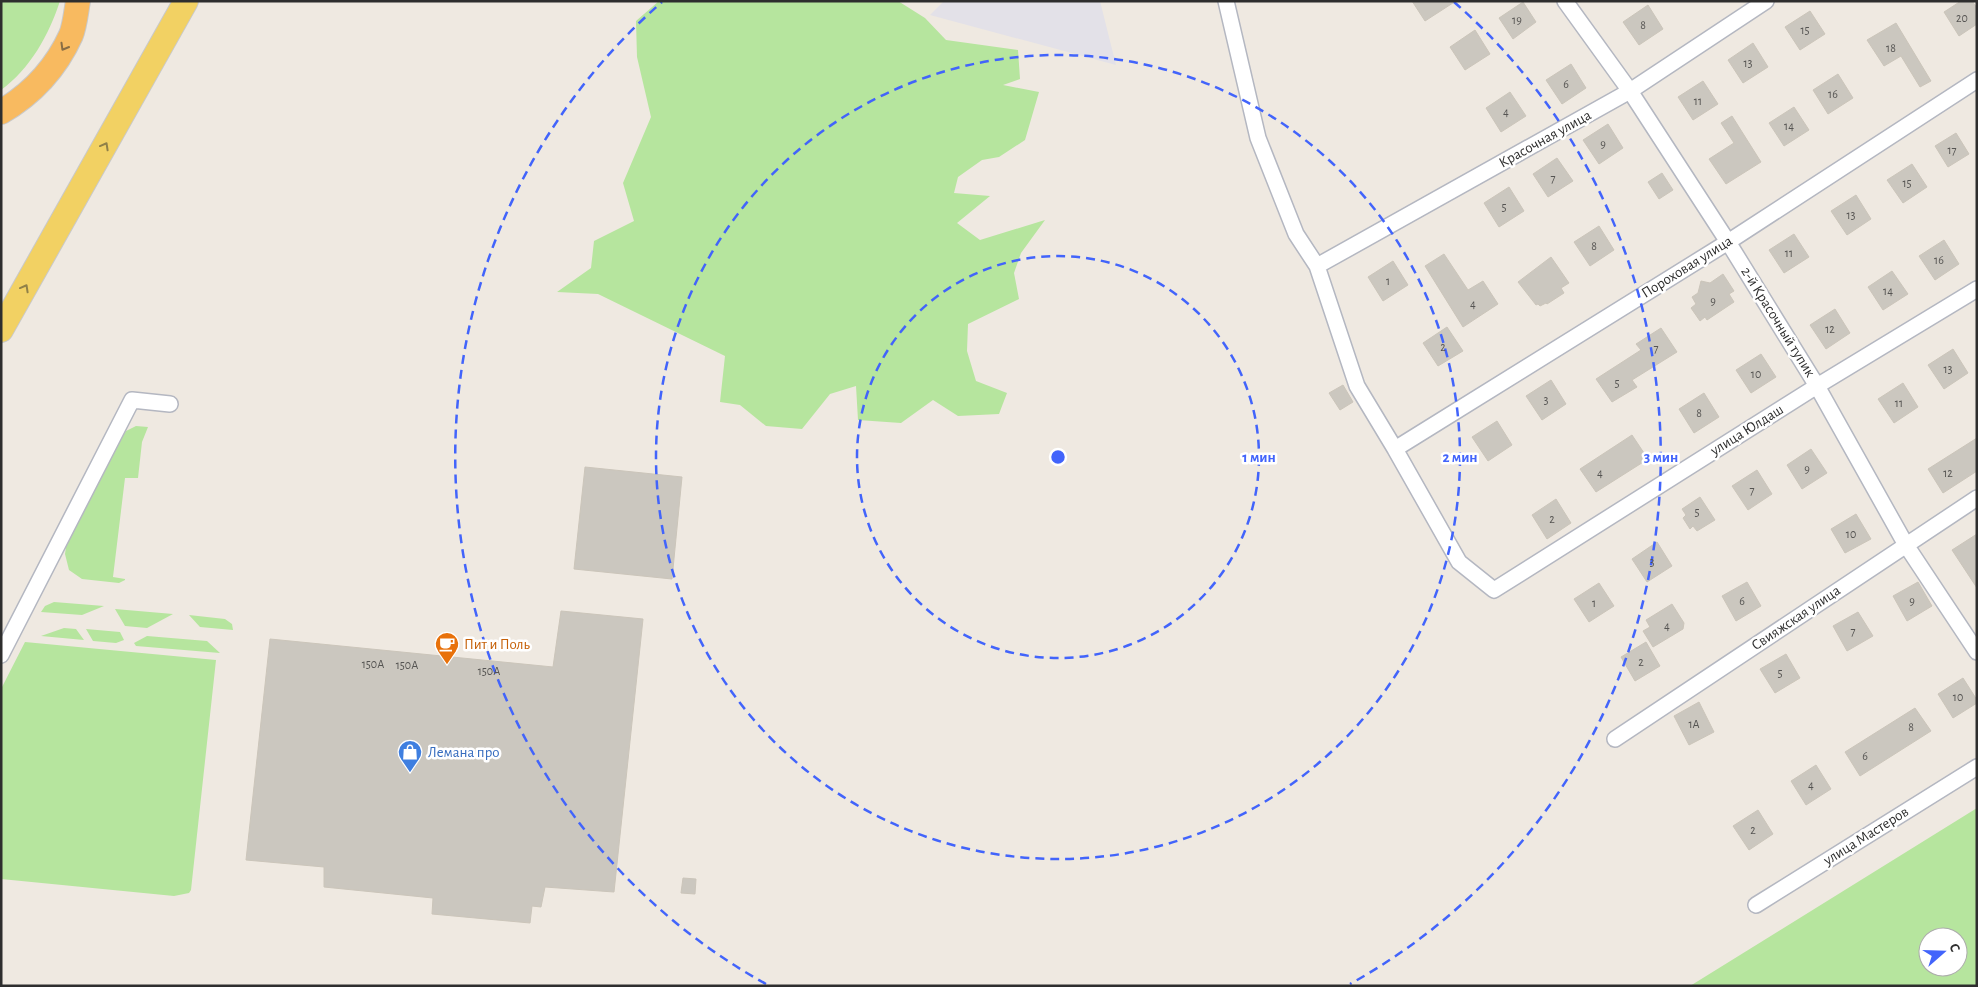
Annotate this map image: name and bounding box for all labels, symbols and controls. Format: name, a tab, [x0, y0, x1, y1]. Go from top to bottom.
house number: 20	[1956, 12, 1968, 24]
house number: 19	[1512, 14, 1522, 26]
house number: 8	[1640, 19, 1646, 31]
house number: 15	[1800, 24, 1810, 36]
one-way arrow	[60, 42, 70, 51]
house number: 18	[1886, 42, 1896, 54]
house number: 13	[1743, 57, 1753, 69]
house number: 6	[1563, 78, 1569, 90]
house number: 16	[1828, 88, 1838, 100]
house number: 11	[1694, 95, 1702, 107]
house number: 4	[1503, 106, 1509, 118]
street label: Красочная улица	[1496, 107, 1594, 171]
house number: 14	[1784, 120, 1794, 132]
house number: 9	[1600, 138, 1606, 150]
one-way arrow	[98, 142, 108, 151]
house number: 17	[1947, 144, 1957, 156]
house number: 7	[1550, 172, 1556, 184]
house number: 15	[1902, 177, 1912, 189]
house number: 5	[1501, 201, 1507, 213]
house number: 13	[1846, 209, 1856, 221]
street label: Пороховая улица	[1639, 233, 1735, 301]
house number: 8	[1591, 240, 1597, 252]
house number: 11	[1785, 247, 1793, 259]
house number: 16	[1934, 254, 1944, 266]
street label: 2-й Красочный тупик	[1738, 264, 1818, 380]
house number: 1	[1386, 275, 1390, 287]
one-way arrow	[19, 284, 29, 293]
house number: 14	[1883, 285, 1893, 297]
house number: 9	[1710, 295, 1716, 307]
house number: 4	[1470, 298, 1476, 310]
house number: 12	[1825, 323, 1835, 335]
house number: 2	[1440, 341, 1446, 353]
house number: 7	[1653, 342, 1659, 354]
house number: 13	[1943, 363, 1953, 375]
house number: 10	[1751, 368, 1761, 380]
house number: 5	[1614, 377, 1620, 389]
house number: 3	[1544, 394, 1549, 406]
house number: 11	[1895, 397, 1903, 409]
street label: улица Юлдаш	[1707, 402, 1786, 459]
house number: 8	[1696, 407, 1702, 419]
centre of rings	[1049, 448, 1067, 466]
text: 1 мин	[1242, 450, 1276, 465]
text: 2 мин	[1442, 450, 1478, 465]
text: 3 мин	[1644, 450, 1678, 465]
house number: 9	[1804, 463, 1810, 475]
house number: 4	[1597, 467, 1603, 479]
house number: 12	[1943, 467, 1953, 479]
house number: 7	[1749, 484, 1755, 496]
house number: 5	[1694, 506, 1700, 518]
house number: 2	[1549, 513, 1555, 525]
house number: 10	[1846, 528, 1856, 540]
house number: 3	[1650, 556, 1655, 568]
street label: Свияжская улица	[1749, 583, 1843, 653]
house number: 6	[1739, 595, 1745, 607]
house number: 9	[1909, 595, 1915, 607]
house number: 1	[1592, 597, 1596, 609]
house number: 4	[1664, 620, 1670, 632]
house number: 7	[1850, 625, 1856, 637]
cafe icon: Пит и Поль	[434, 631, 460, 665]
place label: Пит и Поль	[464, 637, 530, 652]
house number: 2	[1638, 656, 1644, 668]
house number: 150А	[362, 658, 384, 670]
house number: 150А	[396, 659, 418, 671]
house number: 150А	[478, 665, 500, 677]
house number: 5	[1777, 667, 1783, 679]
house number: 10	[1953, 691, 1963, 703]
house number: 1А	[1688, 718, 1700, 730]
house number: 8	[1908, 721, 1914, 733]
shop icon: Лемана про	[397, 739, 423, 773]
place label: Лемана про	[428, 745, 500, 760]
house number: 6	[1862, 750, 1868, 762]
house number: 4	[1808, 779, 1814, 791]
street label: улица Мастеров	[1820, 804, 1911, 869]
house number: 2	[1750, 824, 1756, 836]
north arrow	[1918, 927, 1968, 977]
text: С	[1946, 942, 1962, 954]

